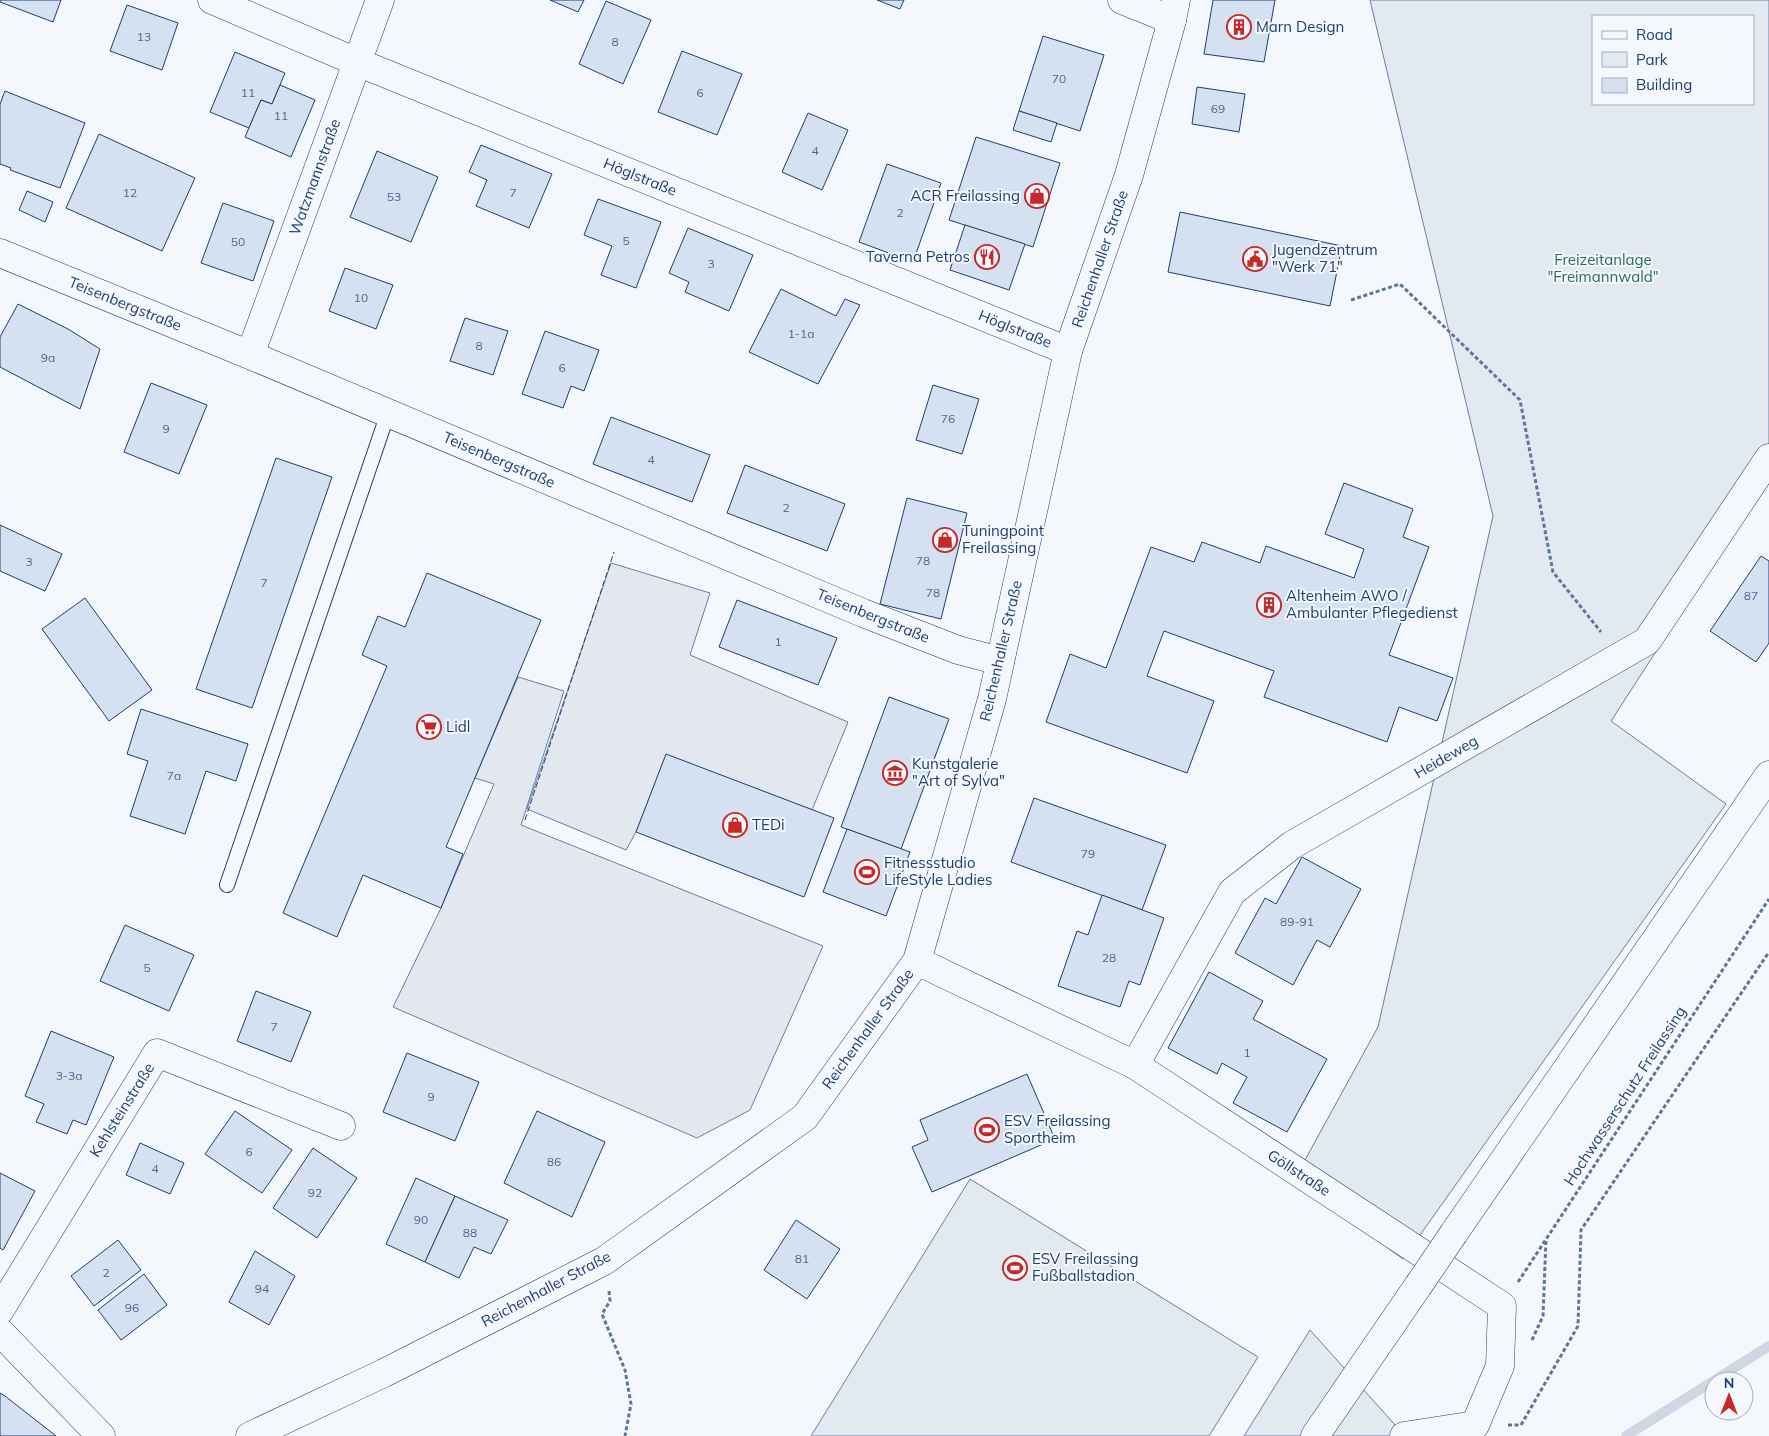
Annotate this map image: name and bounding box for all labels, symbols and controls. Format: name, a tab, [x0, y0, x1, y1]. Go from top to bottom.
building icon: Marn Design	[1226, 14, 1252, 40]
legend	[1592, 15, 1754, 105]
place label: Marn Design	[1256, 17, 1344, 36]
text: Road	[1636, 25, 1673, 44]
house number: 13	[137, 29, 151, 44]
house number: 8	[611, 34, 619, 49]
text: Park	[1636, 50, 1668, 69]
house number: 70	[1052, 71, 1066, 86]
text: Building	[1636, 75, 1692, 94]
house number: 11	[241, 85, 255, 100]
house number: 6	[696, 85, 704, 100]
house number: 69	[1211, 101, 1225, 116]
house number: 11	[274, 108, 288, 123]
street label: Watzmannstraße	[285, 116, 344, 238]
house number: 4	[811, 143, 819, 158]
street label: Höglstraße	[601, 153, 680, 200]
shop icon: ACR Freilassing	[1024, 183, 1050, 209]
house number: 12	[123, 185, 137, 200]
house number: 7	[509, 185, 517, 200]
place label: ACR Freilassing	[910, 186, 1020, 205]
street label: Reichenhaller Straße	[1067, 188, 1132, 330]
house number: 53	[387, 189, 401, 204]
house number: 2	[896, 205, 904, 220]
house number: 5	[622, 233, 630, 248]
house number: 50	[231, 234, 245, 249]
place label: Jugendzentrum "Werk 71"	[1272, 240, 1378, 276]
restaurant icon: Taverna Petros	[974, 244, 1000, 270]
public building icon: Jugendzentrum "Werk 71"	[1242, 246, 1268, 272]
place label: Taverna Petros	[866, 247, 970, 266]
park label: Freizeitanlage "Freimannwald"	[1547, 250, 1659, 286]
house number: 3	[707, 256, 715, 271]
street label: Teisenbergstraße	[66, 272, 184, 335]
house number: 10	[354, 290, 368, 305]
street label: Höglstraße	[976, 305, 1055, 352]
house number: 1-1a	[788, 326, 814, 341]
house number: 8	[475, 338, 483, 353]
house number: 9a	[41, 350, 55, 365]
house number: 6	[558, 360, 566, 375]
house number: 76	[941, 411, 955, 426]
house number: 9	[162, 421, 170, 436]
street label: Teisenbergstraße	[440, 427, 558, 492]
house number: 4	[647, 452, 655, 467]
house number: 2	[782, 500, 790, 515]
place label: Tuningpoint Freilassing	[962, 521, 1044, 557]
shop icon: Tuningpoint Freilassing	[932, 527, 958, 553]
house number: 78	[916, 553, 930, 568]
house number: 3	[25, 554, 33, 569]
house number: 7	[260, 575, 268, 590]
street label: Reichenhaller Straße	[975, 579, 1026, 723]
street label: Teisenbergstraße	[814, 584, 932, 647]
house number: 78	[926, 585, 940, 600]
place label: Altenheim AWO / Ambulanter Pflegedienst	[1286, 586, 1458, 622]
house number: 87	[1744, 588, 1758, 603]
building icon: Altenheim AWO / Ambulanter Pflegedienst	[1256, 592, 1282, 618]
house number: 1	[774, 634, 782, 649]
supermarket icon: Lidl	[416, 714, 442, 740]
place label: Lidl	[446, 717, 470, 736]
street label: Heideweg	[1411, 731, 1481, 782]
place label: Kunstgalerie "Art of Sylva"	[912, 754, 1005, 790]
museum icon: Kunstgalerie "Art of Sylva"	[882, 760, 908, 786]
house number: 7a	[167, 768, 181, 783]
shop icon: TEDi	[722, 812, 748, 838]
place label: TEDi	[752, 815, 785, 834]
house number: 79	[1081, 846, 1095, 861]
place label: Fitnessstudio LifeStyle Ladies	[884, 853, 992, 889]
sports icon: Fitnessstudio LifeStyle Ladies	[854, 859, 880, 885]
house number: 89-91	[1280, 914, 1314, 929]
house number: 28	[1102, 950, 1116, 965]
house number: 5	[143, 960, 151, 975]
street label: Reichenhaller Straße	[818, 965, 918, 1093]
street label: Hochwasserschutz Freilassing	[1559, 1002, 1690, 1189]
house number: 7	[270, 1019, 278, 1034]
house number: 1	[1243, 1045, 1251, 1060]
street label: Kehlsteinstraße	[85, 1059, 158, 1160]
house number: 3-3a	[56, 1068, 82, 1083]
house number: 9	[427, 1089, 435, 1104]
place label: ESV Freilassing Sportheim	[1004, 1111, 1110, 1147]
sports icon: ESV Freilassing Sportheim	[974, 1117, 1000, 1143]
house number: 6	[245, 1144, 253, 1159]
street label: Göllstraße	[1264, 1145, 1334, 1200]
house number: 86	[547, 1154, 561, 1169]
house number: 4	[151, 1161, 159, 1176]
house number: 92	[308, 1185, 322, 1200]
house number: 90	[414, 1212, 428, 1227]
house number: 88	[463, 1225, 477, 1240]
street label: Reichenhaller Straße	[478, 1246, 614, 1331]
place label: ESV Freilassing Fußballstadion	[1032, 1249, 1138, 1285]
house number: 81	[795, 1251, 809, 1266]
sports icon: ESV Freilassing Fußballstadion	[1002, 1255, 1028, 1281]
house number: 2	[102, 1265, 110, 1280]
house number: 94	[255, 1281, 269, 1296]
house number: 96	[125, 1300, 139, 1315]
north arrow	[1704, 1371, 1754, 1421]
text: N	[1724, 1374, 1734, 1392]

